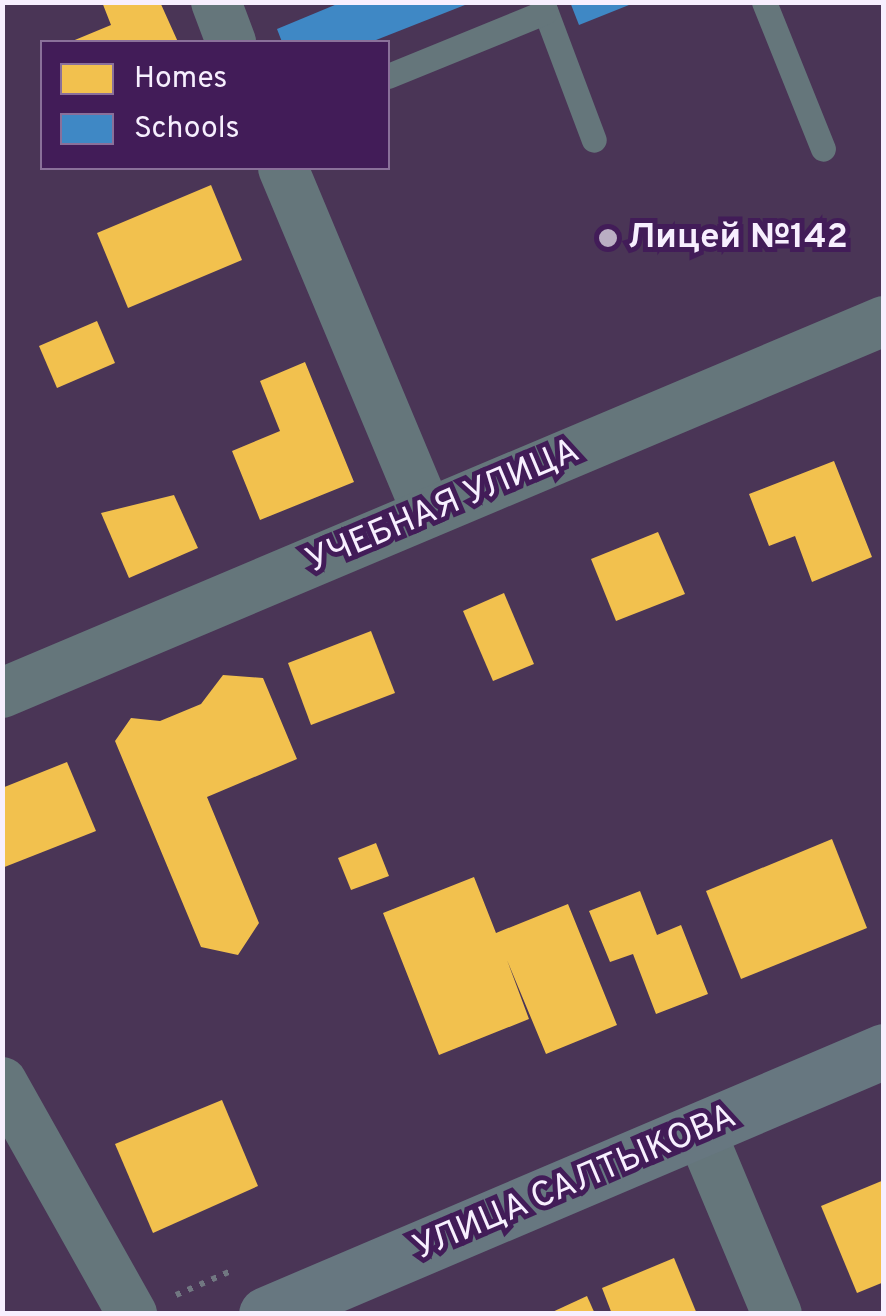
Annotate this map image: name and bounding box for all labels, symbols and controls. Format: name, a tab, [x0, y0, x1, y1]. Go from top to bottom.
legend	[40, 40, 390, 170]
text: Homes	[134, 61, 227, 98]
text: Schools	[134, 111, 240, 148]
place label: Лицей №142	[628, 217, 848, 259]
marker: Лицей №142	[597, 227, 619, 249]
street label: УЧЕБНАЯ УЛИЦА	[300, 430, 586, 584]
street label: УЛИЦА САЛТЫКОВА	[407, 1096, 743, 1270]

